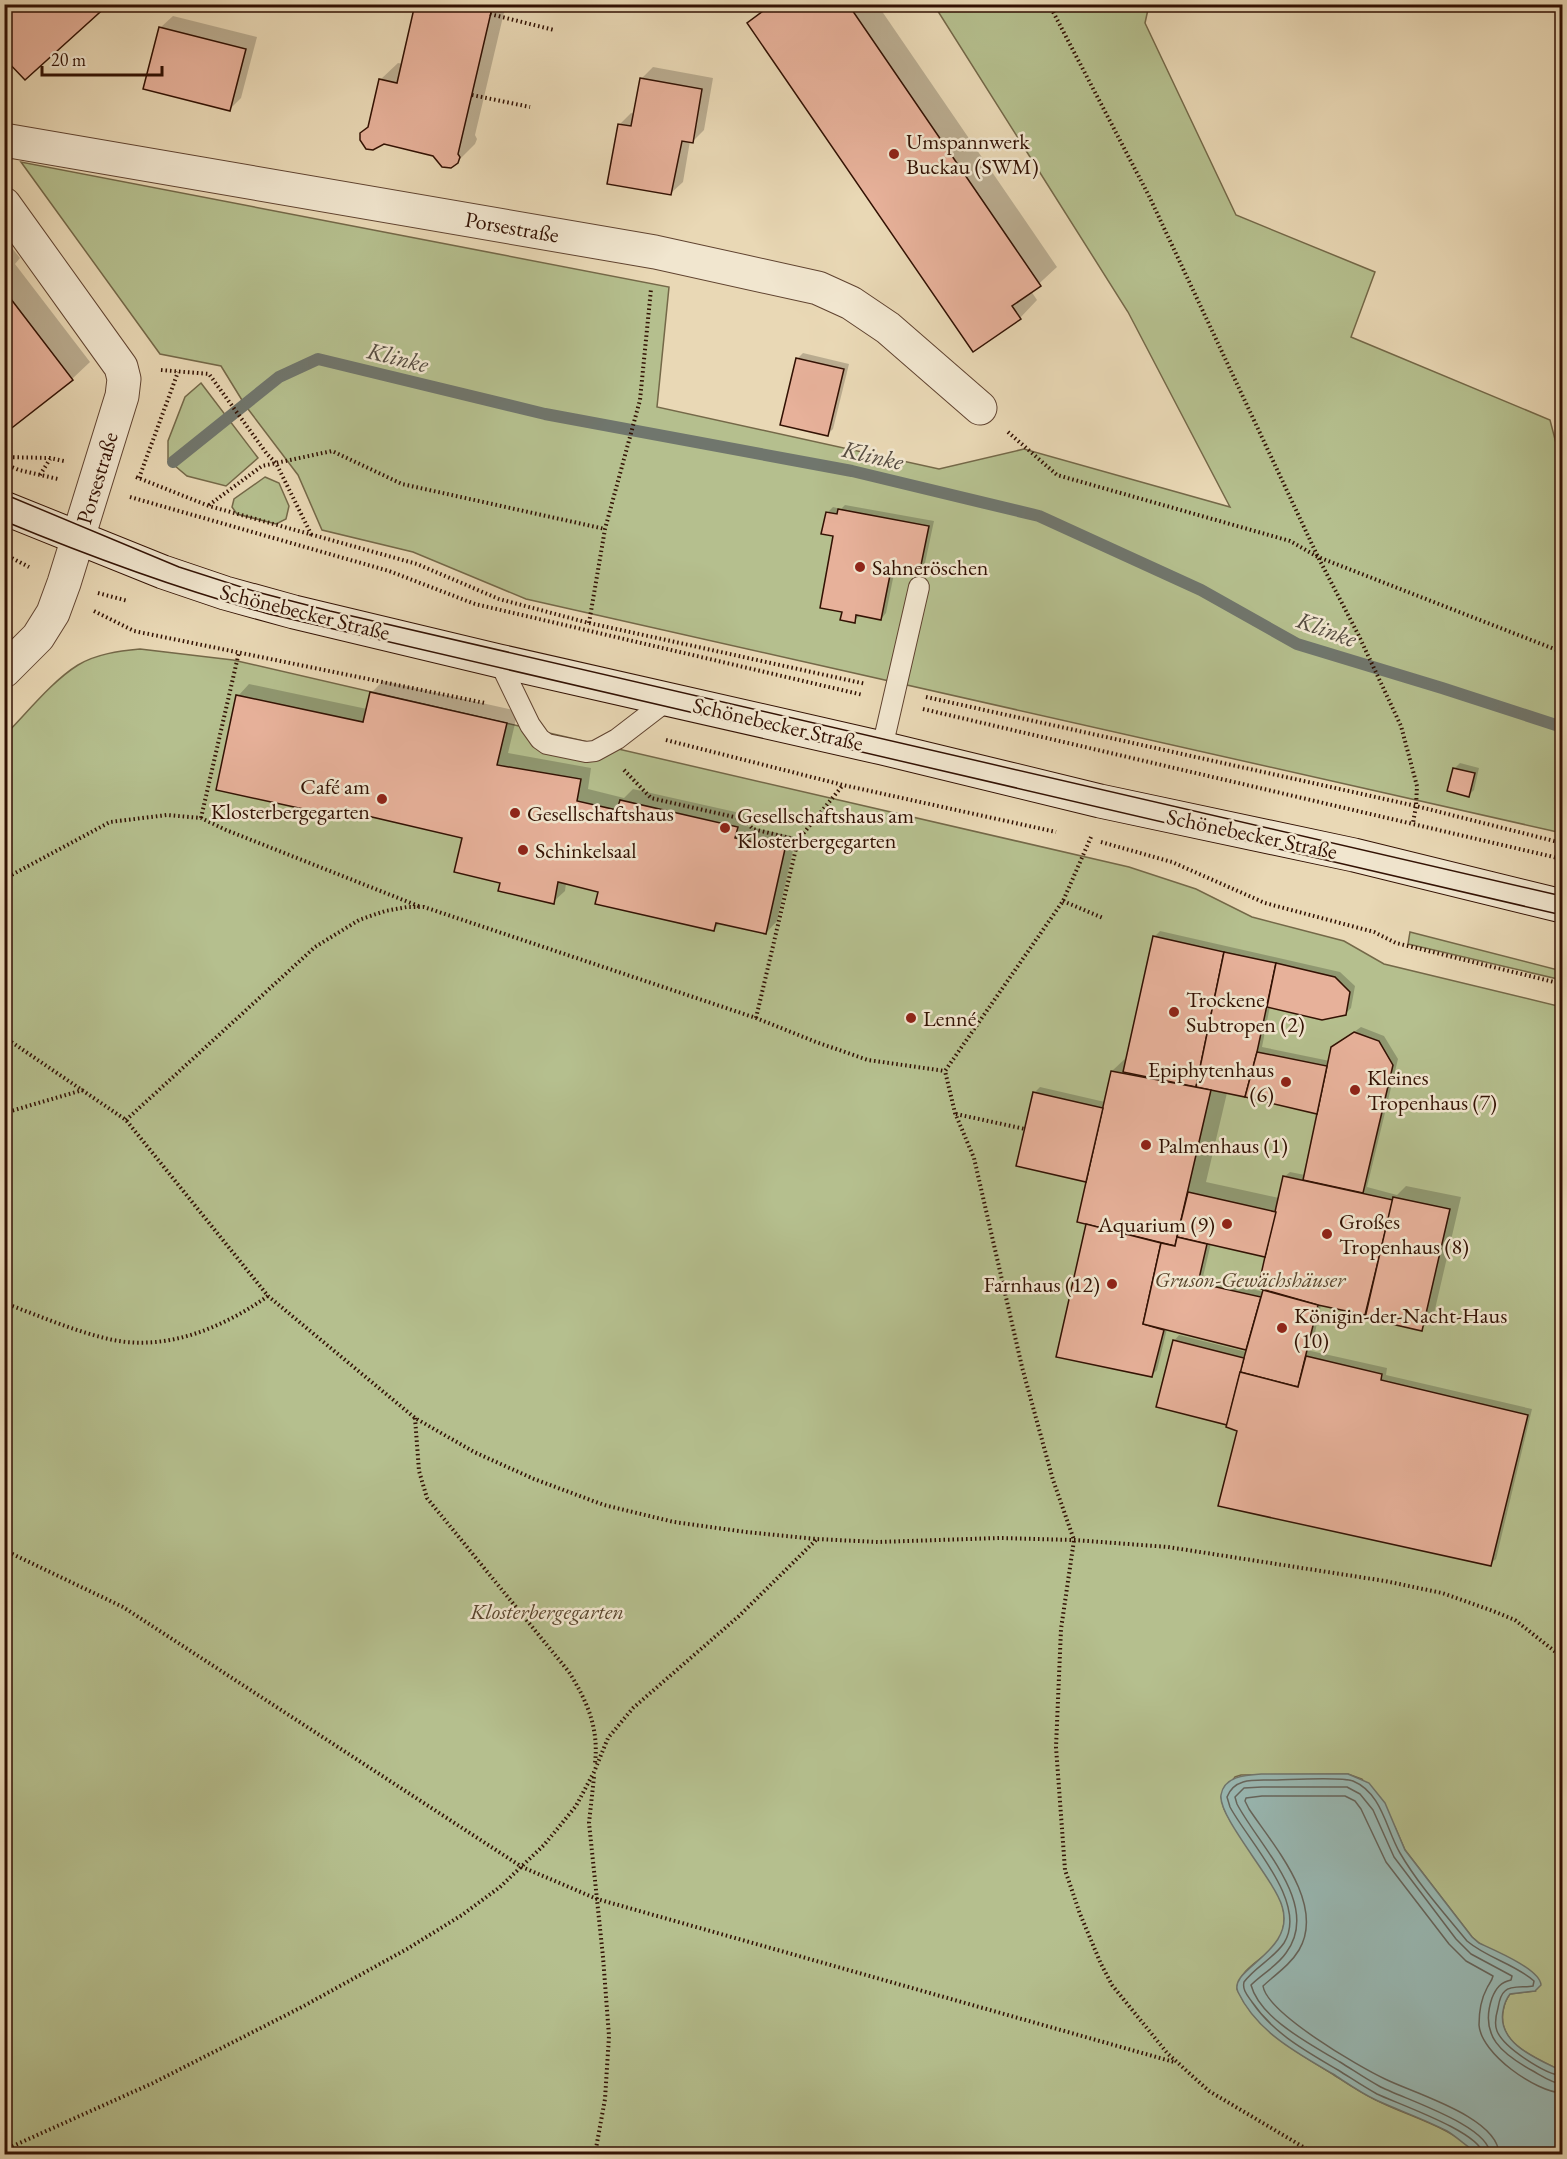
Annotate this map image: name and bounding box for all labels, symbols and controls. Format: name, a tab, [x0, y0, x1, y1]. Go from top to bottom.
scale bar	[42, 39, 162, 77]
text: 20 m	[51, 48, 86, 71]
place label: Umspannwerk Buckau (SWM)	[906, 127, 1039, 181]
marker: Umspannwerk Buckau (SWM)	[887, 147, 901, 161]
street label: Porsestraße	[463, 204, 562, 250]
water label: Klinke	[363, 334, 432, 380]
street label: Porsestraße	[69, 428, 125, 528]
water label: Klinke	[839, 433, 907, 477]
place label: Sahneröschen	[872, 553, 989, 582]
marker: Sahneröschen	[853, 560, 867, 574]
street label: Schönebecker Straße	[217, 577, 393, 647]
water label: Klinke	[1292, 604, 1362, 654]
street label: Schönebecker Straße	[690, 690, 866, 758]
place label: Café am Klosterbergegarten	[211, 772, 370, 826]
marker: Café am Klosterbergegarten	[375, 792, 389, 806]
place label: Gesellschaftshaus	[527, 799, 674, 828]
place label: Gesellschaftshaus am Klosterbergegarten	[737, 801, 914, 855]
street label: Schönebecker Straße	[1164, 802, 1340, 866]
marker: Gesellschaftshaus	[508, 806, 522, 820]
marker: Gesellschaftshaus am Klosterbergegarten	[718, 821, 732, 835]
place label: Schinkelsaal	[535, 836, 637, 865]
marker: Schinkelsaal	[516, 843, 530, 857]
place label: Trockene Subtropen (2)	[1186, 985, 1305, 1039]
place label: Lenné	[923, 1004, 977, 1033]
marker: Trockene Subtropen (2)	[1167, 1005, 1181, 1019]
marker: Lenné	[904, 1011, 918, 1025]
place label: Epiphytenhaus (6)	[1148, 1055, 1274, 1109]
place label: Kleines Tropenhaus (7)	[1367, 1063, 1497, 1117]
marker: Epiphytenhaus (6)	[1279, 1075, 1293, 1089]
marker: Kleines Tropenhaus (7)	[1348, 1083, 1362, 1097]
place label: Palmenhaus (1)	[1158, 1131, 1288, 1160]
marker: Palmenhaus (1)	[1139, 1138, 1153, 1152]
place label: Großes Tropenhaus (8)	[1339, 1207, 1469, 1261]
place label: Aquarium (9)	[1097, 1210, 1215, 1239]
marker: Aquarium (9)	[1220, 1217, 1234, 1231]
marker: Großes Tropenhaus (8)	[1320, 1227, 1334, 1241]
park label: Gruson-Gewächshäuser	[1155, 1265, 1347, 1294]
place label: Farnhaus (12)	[983, 1270, 1100, 1299]
marker: Farnhaus (12)	[1105, 1277, 1119, 1291]
place label: Königin-der-Nacht-Haus (10)	[1294, 1301, 1507, 1355]
marker: Königin-der-Nacht-Haus (10)	[1275, 1321, 1289, 1335]
park label: Klosterbergegarten	[469, 1597, 624, 1626]

